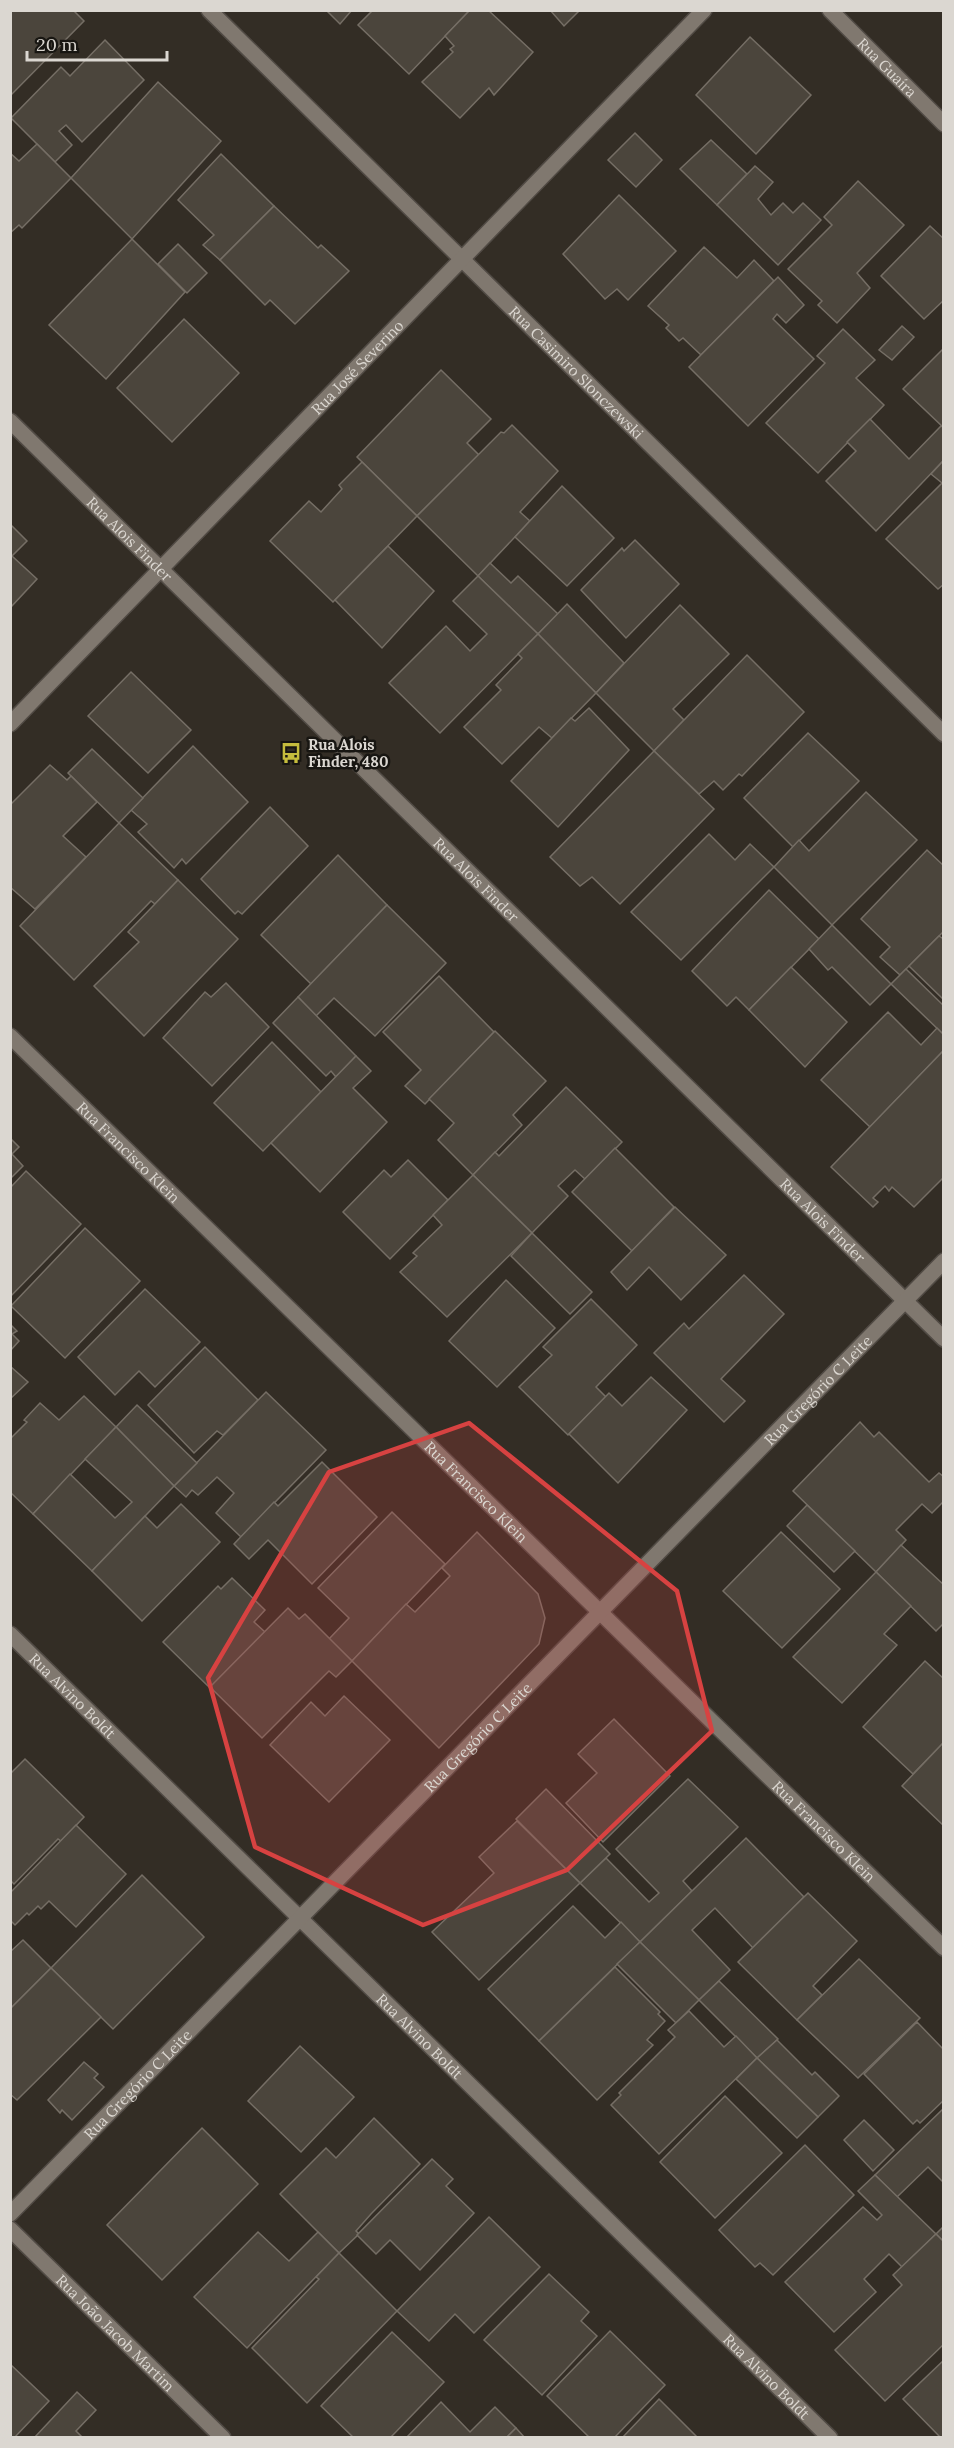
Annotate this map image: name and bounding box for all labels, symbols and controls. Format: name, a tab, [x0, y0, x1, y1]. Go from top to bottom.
scale bar	[27, 24, 166, 62]
text: 20 m	[36, 33, 78, 56]
street label: Rua Guaíra	[853, 33, 921, 101]
street label: Rua Casimiro Slonczewski	[505, 302, 648, 443]
street label: Rua José Severino	[307, 316, 407, 418]
street label: Rua Alois Finder	[83, 493, 177, 585]
place label: Rua Alois Finder, 480	[308, 735, 388, 771]
bus stop icon: Rua Alois Finder, 480	[279, 741, 303, 765]
street label: Rua Alois Finder	[430, 833, 524, 926]
street label: Rua Francisco Klein	[73, 1097, 184, 1207]
street label: Rua Alois Finder	[776, 1174, 870, 1267]
street label: Rua Gregório C Leite	[760, 1331, 876, 1449]
street label: Rua Francisco Klein	[421, 1437, 532, 1546]
street label: Rua Alvino Boldt	[25, 1649, 120, 1742]
street label: Rua Gregório C Leite	[420, 1678, 536, 1796]
street label: Rua Francisco Klein	[769, 1776, 880, 1886]
street label: Rua Alvino Boldt	[372, 1989, 467, 2083]
street label: Rua Gregório C Leite	[79, 2025, 195, 2143]
street label: Rua João Jacob Martim	[52, 2270, 179, 2395]
street label: Rua Alvino Boldt	[719, 2329, 814, 2423]

